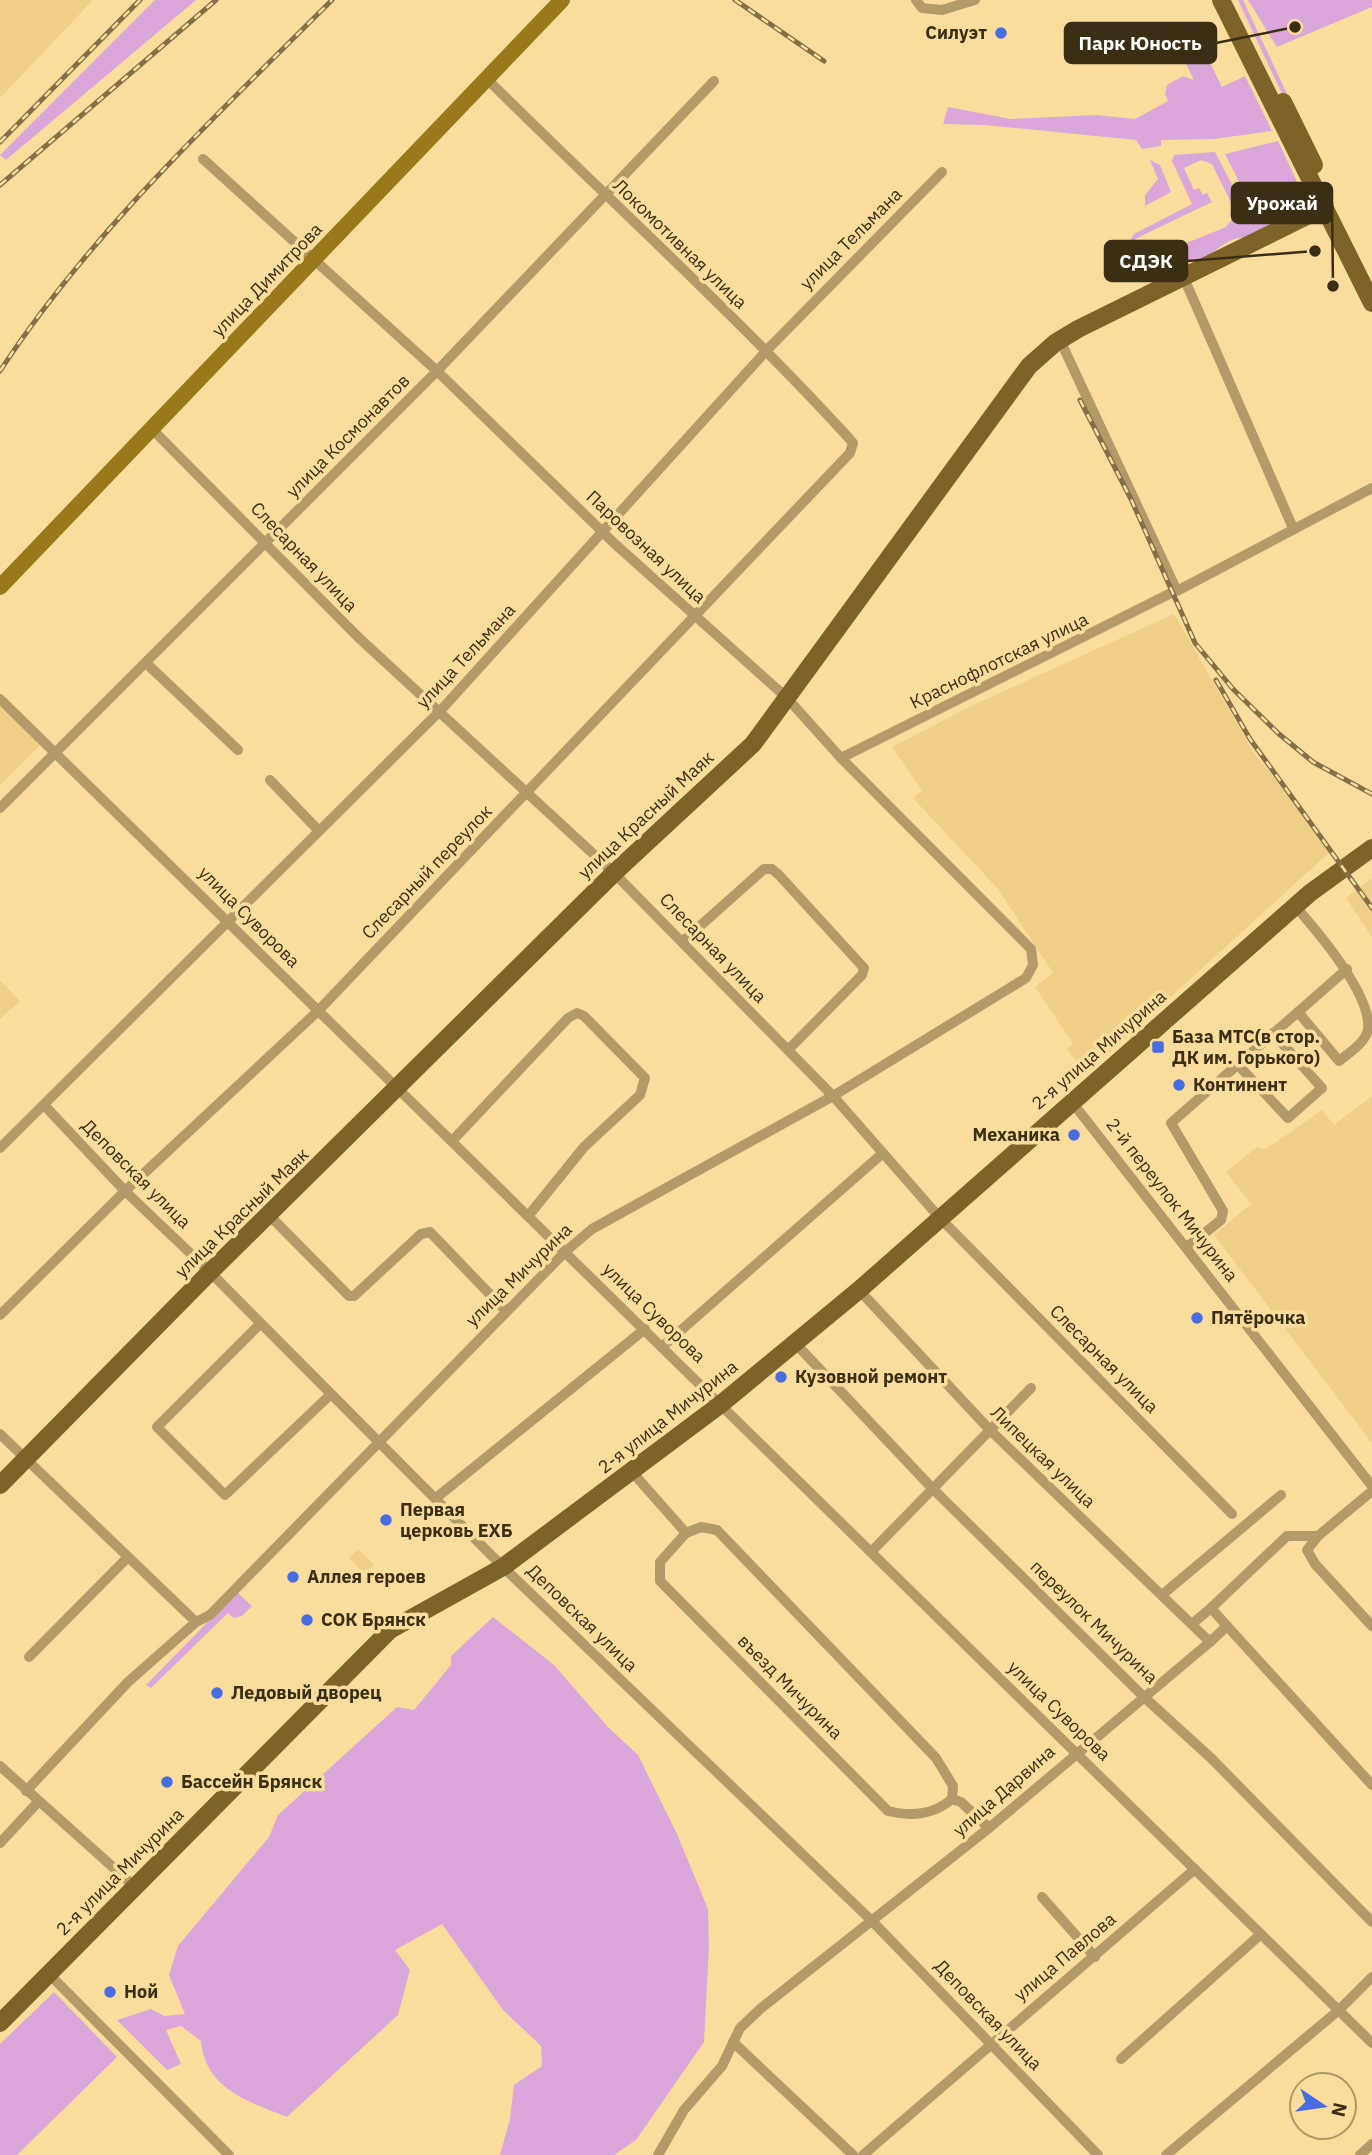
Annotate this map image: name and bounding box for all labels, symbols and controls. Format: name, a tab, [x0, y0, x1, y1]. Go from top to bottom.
place label: Силуэт	[925, 21, 987, 44]
callout: Парк Юность	[1065, 23, 1216, 63]
marker: Силуэт	[993, 25, 1009, 41]
text: Парк Юность	[1078, 31, 1202, 55]
street label: Локомотивная улица	[609, 174, 752, 314]
street label: улица Тельмана	[795, 183, 907, 295]
callout: Урожай	[1232, 183, 1332, 223]
text: Урожай	[1246, 191, 1318, 215]
street label: улица Димитрова	[206, 218, 327, 341]
callout: СДЭК	[1105, 241, 1187, 281]
text: СДЭК	[1119, 249, 1173, 273]
street label: улица Космонавтов	[281, 369, 414, 502]
street label: Паровозная улица	[582, 485, 711, 608]
street label: Слесарная улица	[246, 497, 363, 617]
street label: улица Тельмана	[411, 598, 520, 713]
street label: Краснофлотская улица	[906, 607, 1092, 714]
street label: улица Красный Маяк	[573, 746, 718, 884]
street label: Слесарный переулок	[357, 800, 497, 944]
street label: улица Суворова	[194, 861, 305, 973]
street label: Слесарная улица	[655, 888, 772, 1008]
street label: 2-я улица Мичурина	[1027, 985, 1171, 1114]
place label: База МТС(в стор. ДК им. Горького)	[1172, 1025, 1320, 1069]
marker: База МТС(в стор. ДК им. Горького)	[1150, 1039, 1166, 1055]
place label: Континент	[1193, 1073, 1287, 1096]
marker: Континент	[1171, 1077, 1187, 1093]
street label: 2-й переулок Мичурина	[1101, 1113, 1244, 1286]
street label: Деповская улица	[77, 1114, 196, 1233]
place label: Механика	[972, 1123, 1060, 1146]
marker: Механика	[1066, 1127, 1082, 1143]
street label: улица Красный Маяк	[170, 1143, 313, 1283]
street label: улица Мичурина	[461, 1218, 577, 1331]
street label: улица Суворова	[598, 1258, 711, 1368]
street label: Слесарная улица	[1045, 1300, 1164, 1418]
place label: Пятёрочка	[1211, 1306, 1305, 1329]
marker: Пятёрочка	[1189, 1310, 1205, 1326]
street label: 2-я улица Мичурина	[593, 1355, 742, 1478]
place label: Кузовной ремонт	[795, 1365, 947, 1388]
marker: Кузовной ремонт	[773, 1369, 789, 1385]
street label: Липецкая улица	[986, 1401, 1101, 1513]
place label: Первая церковь ЕХБ	[400, 1498, 513, 1542]
marker: Первая церковь ЕХБ	[378, 1512, 394, 1528]
street label: переулок Мичурина	[1026, 1555, 1163, 1689]
street label: Деповская улица	[522, 1559, 643, 1677]
place label: Аллея героев	[307, 1565, 426, 1588]
marker: Аллея героев	[285, 1569, 301, 1585]
place label: СОК Брянск	[321, 1608, 426, 1631]
marker: СОК Брянск	[299, 1612, 315, 1628]
street label: въезд Мичурина	[733, 1629, 848, 1744]
street label: улица Суворова	[1003, 1656, 1116, 1766]
place label: Ледовый дворец	[231, 1681, 382, 1704]
marker: Ледовый дворец	[209, 1685, 225, 1701]
street label: улица Дарвина	[948, 1740, 1060, 1841]
place label: Бассейн Брянск	[181, 1770, 322, 1793]
marker: Бассейн Брянск	[159, 1774, 175, 1790]
street label: 2-я улица Мичурина	[51, 1803, 189, 1940]
street label: улица Павлова	[1009, 1907, 1121, 2006]
street label: Деповская улица	[930, 1954, 1047, 2075]
place label: Ной	[124, 1980, 158, 2003]
marker: Ной	[102, 1984, 118, 2000]
north arrow	[1288, 2071, 1358, 2141]
text: N	[1326, 2100, 1353, 2119]

